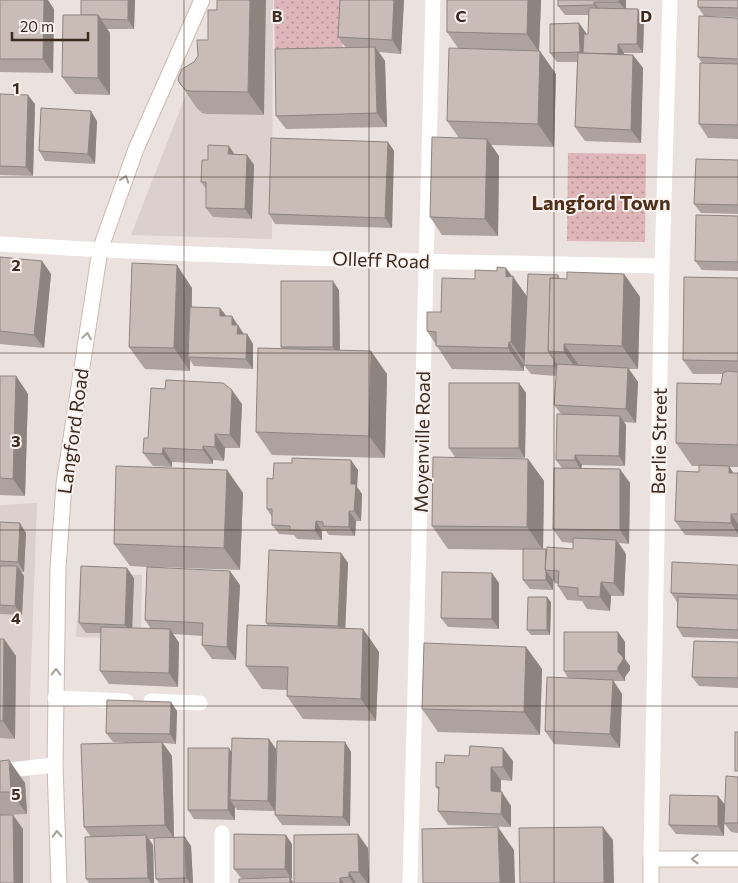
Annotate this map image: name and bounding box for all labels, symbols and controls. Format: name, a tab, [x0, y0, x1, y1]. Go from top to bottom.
text: B	[272, 6, 283, 25]
text: C	[456, 6, 467, 25]
text: D	[640, 6, 652, 25]
scale bar	[12, 10, 89, 42]
text: 20 m	[20, 17, 54, 35]
text: 1	[12, 78, 20, 97]
one-way arrow	[119, 175, 129, 184]
district label: Langford Town	[531, 190, 671, 214]
street label: Olleff Road	[332, 246, 430, 273]
text: 2	[11, 255, 21, 274]
one-way arrow	[81, 332, 92, 340]
street label: Langford Road	[52, 367, 93, 495]
street label: Moyenville Road	[409, 371, 434, 513]
street label: Berlie Street	[646, 387, 671, 495]
text: 3	[11, 431, 21, 450]
text: 4	[11, 608, 21, 627]
one-way arrow	[50, 668, 61, 676]
text: 5	[11, 784, 21, 803]
one-way arrow	[52, 830, 62, 838]
one-way arrow	[690, 854, 698, 864]

